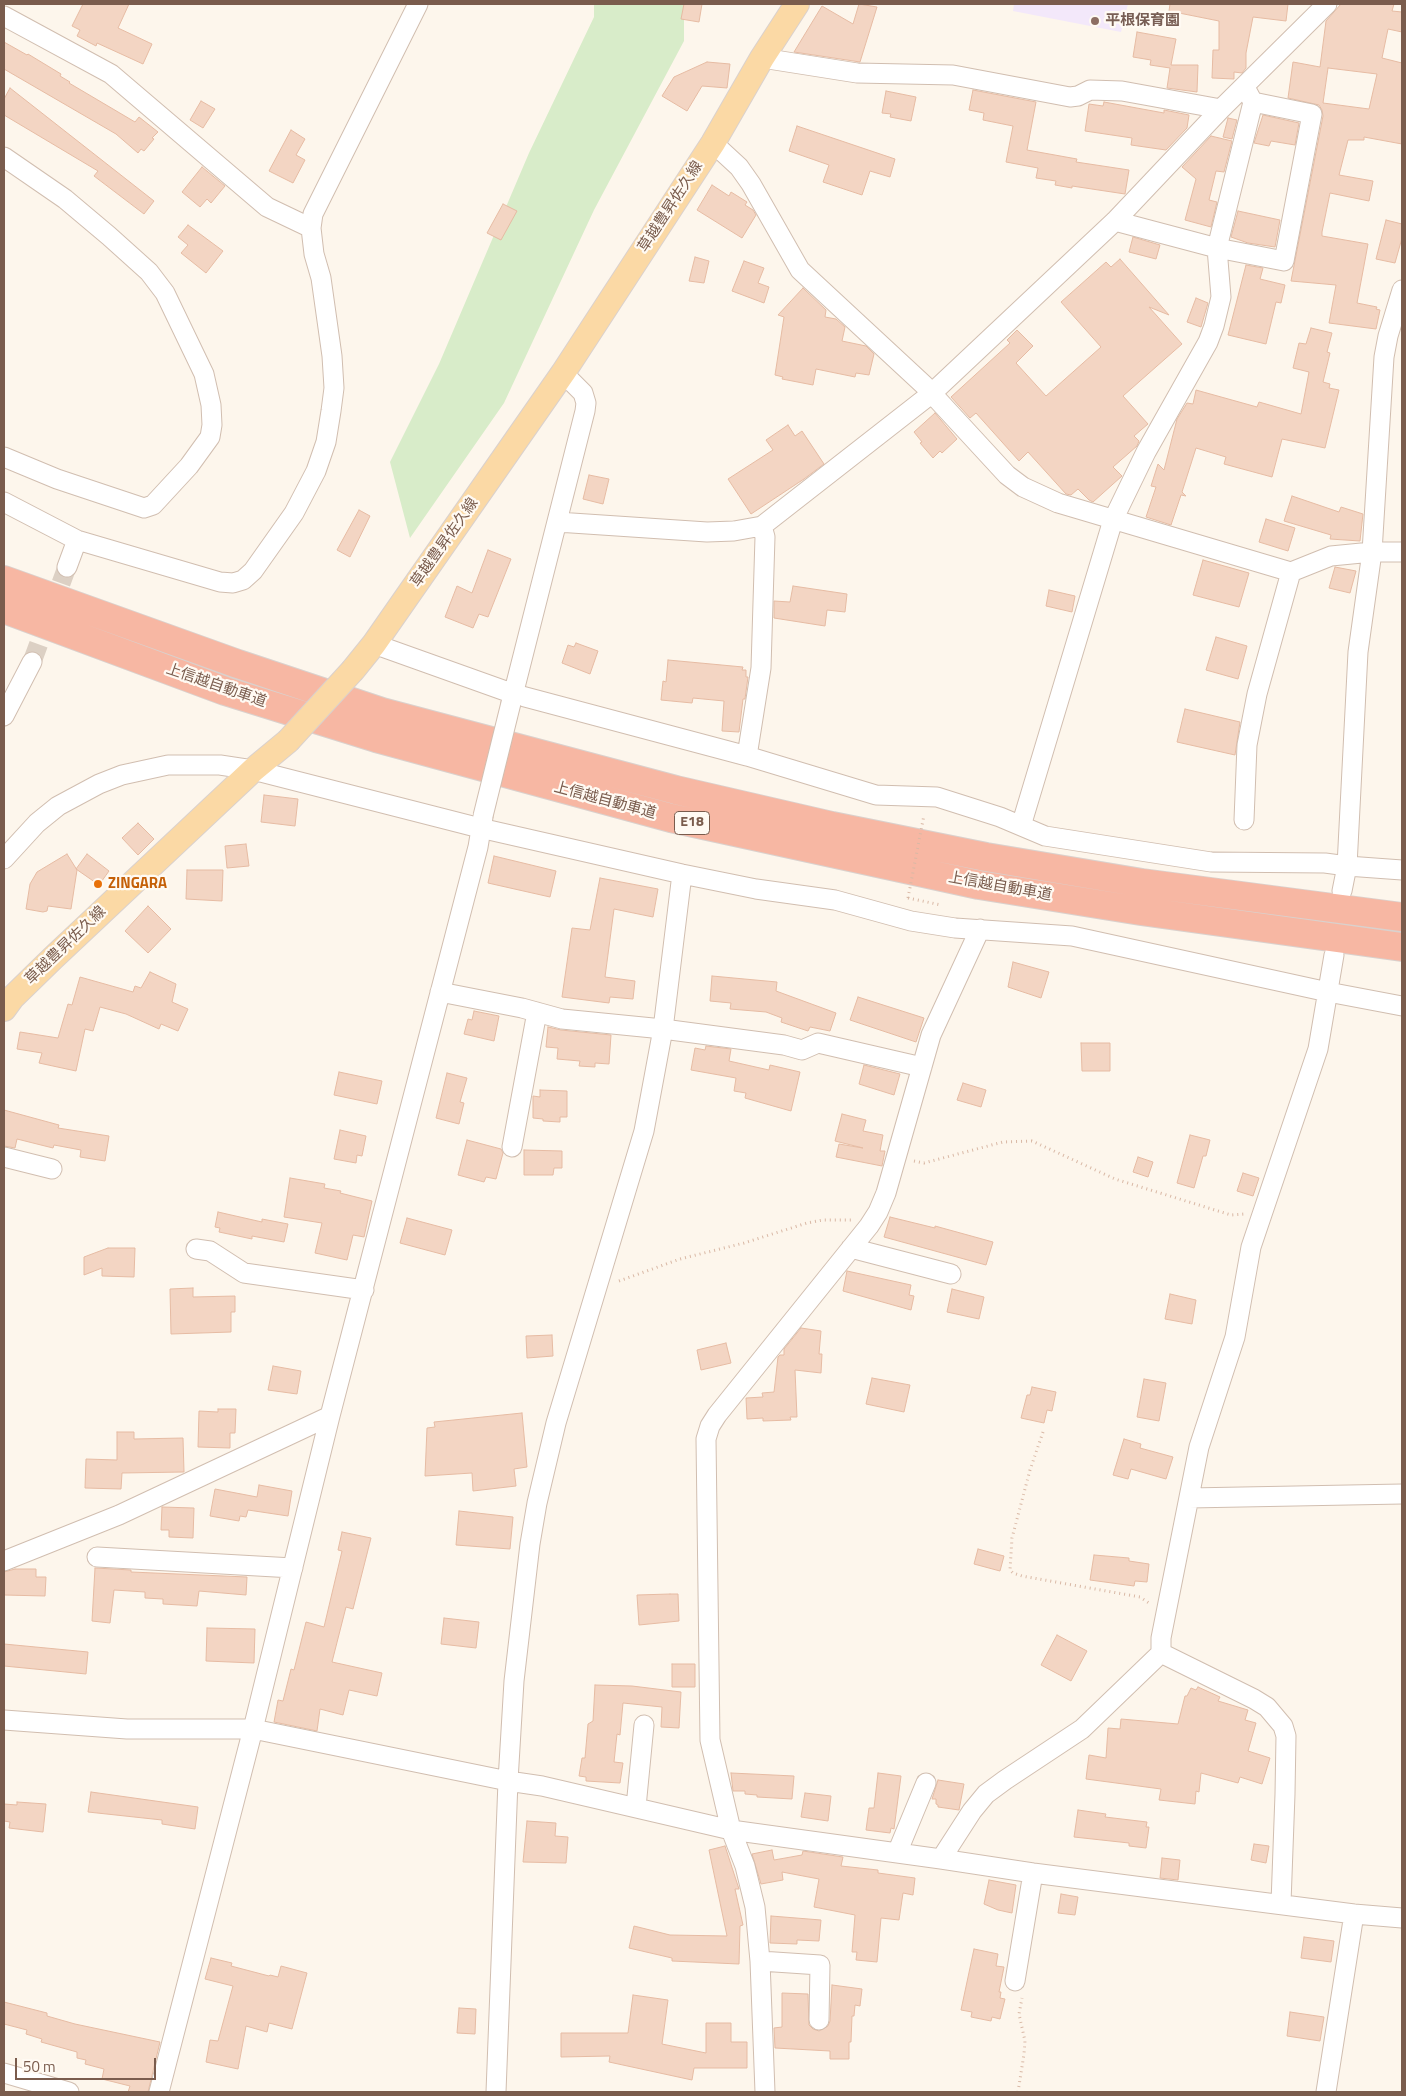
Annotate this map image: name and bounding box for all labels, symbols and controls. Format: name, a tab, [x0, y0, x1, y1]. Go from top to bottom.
place label: 平根保育園	[1105, 12, 1180, 30]
marker: 平根保育園	[1089, 15, 1101, 27]
street label: 草越豊昇佐久線	[635, 158, 707, 256]
street label: 草越豊昇佐久線	[408, 495, 482, 591]
street label: 上信越自動車道	[163, 660, 269, 712]
street label: 上信越自動車道	[552, 779, 658, 823]
road number: E18	[674, 811, 710, 834]
street label: 上信越自動車道	[947, 869, 1053, 905]
place label: ZINGARA	[108, 875, 167, 893]
marker: ZINGARA	[92, 878, 104, 890]
street label: 草越豊昇佐久線	[22, 903, 110, 989]
scale bar	[18, 2048, 159, 2080]
text: 50 m	[23, 2055, 56, 2078]

